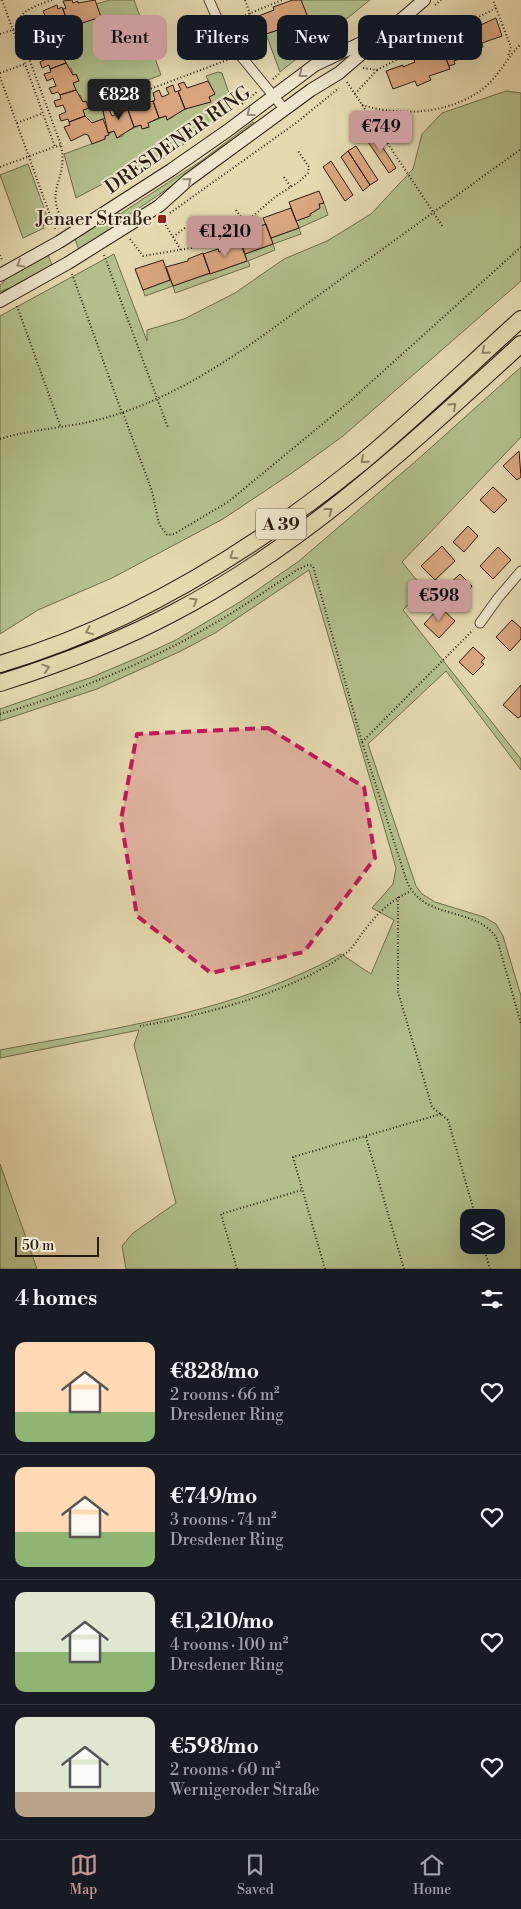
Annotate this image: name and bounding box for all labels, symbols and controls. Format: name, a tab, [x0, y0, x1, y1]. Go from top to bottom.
chip: Buy	[15, 15, 83, 60]
chip: Rent	[93, 15, 167, 60]
chip: Filters	[177, 15, 267, 60]
chip: New	[277, 15, 348, 60]
chip: Apartment	[358, 15, 482, 60]
one-way arrow	[299, 68, 308, 76]
pin: €828	[89, 78, 149, 121]
street label: DRESDENER RING	[100, 81, 256, 199]
text: €828	[99, 85, 139, 105]
one-way arrow	[247, 108, 256, 116]
pin: €749	[351, 110, 411, 153]
text: €749	[361, 117, 401, 137]
one-way arrow	[183, 177, 192, 186]
place label: Jenaer Straße	[35, 207, 152, 231]
marker: Jenaer Straße	[156, 213, 168, 225]
pin: €1,210	[184, 216, 266, 258]
text: €1,210	[199, 222, 251, 242]
one-way arrow	[17, 257, 26, 267]
one-way arrow	[481, 345, 490, 354]
one-way arrow	[447, 403, 456, 412]
one-way arrow	[360, 454, 369, 463]
road number: A 39	[256, 508, 306, 540]
one-way arrow	[323, 508, 332, 516]
one-way arrow	[230, 550, 239, 559]
pin: €598	[409, 580, 469, 622]
text: €598	[419, 586, 459, 606]
one-way arrow	[189, 598, 198, 608]
one-way arrow	[85, 625, 94, 635]
one-way arrow	[42, 664, 50, 674]
map controls	[460, 1209, 505, 1254]
button: layers	[460, 1209, 505, 1254]
scale bar	[15, 1234, 99, 1257]
text: 50 m	[22, 1237, 54, 1255]
icon: filters	[478, 1285, 506, 1313]
text: 4 homes	[15, 1286, 97, 1312]
text: €828/mo	[170, 1359, 259, 1385]
icon: home	[55, 1362, 115, 1422]
icon: heart	[478, 1378, 506, 1406]
text: 2 rooms · 66 m²	[170, 1385, 280, 1405]
text: Dresdener Ring	[170, 1405, 283, 1425]
text: €749/mo	[170, 1484, 258, 1510]
icon: home	[55, 1487, 115, 1547]
icon: heart	[478, 1503, 506, 1531]
text: 3 rooms · 74 m²	[170, 1510, 277, 1530]
text: Dresdener Ring	[170, 1530, 283, 1550]
text: €1,210/mo	[170, 1609, 274, 1635]
icon: home	[55, 1612, 115, 1672]
icon: heart	[478, 1628, 506, 1656]
text: 4 rooms · 100 m²	[170, 1635, 288, 1655]
text: Dresdener Ring	[170, 1655, 283, 1675]
text: €598/mo	[170, 1734, 259, 1760]
icon: home	[55, 1737, 115, 1797]
icon: heart	[478, 1753, 506, 1781]
text: 2 rooms · 60 m²	[170, 1760, 281, 1780]
text: Wernigeroder Straße	[170, 1780, 320, 1800]
tab: Map	[70, 1851, 98, 1899]
tab: Saved	[237, 1851, 274, 1899]
tab: Home	[413, 1851, 451, 1899]

